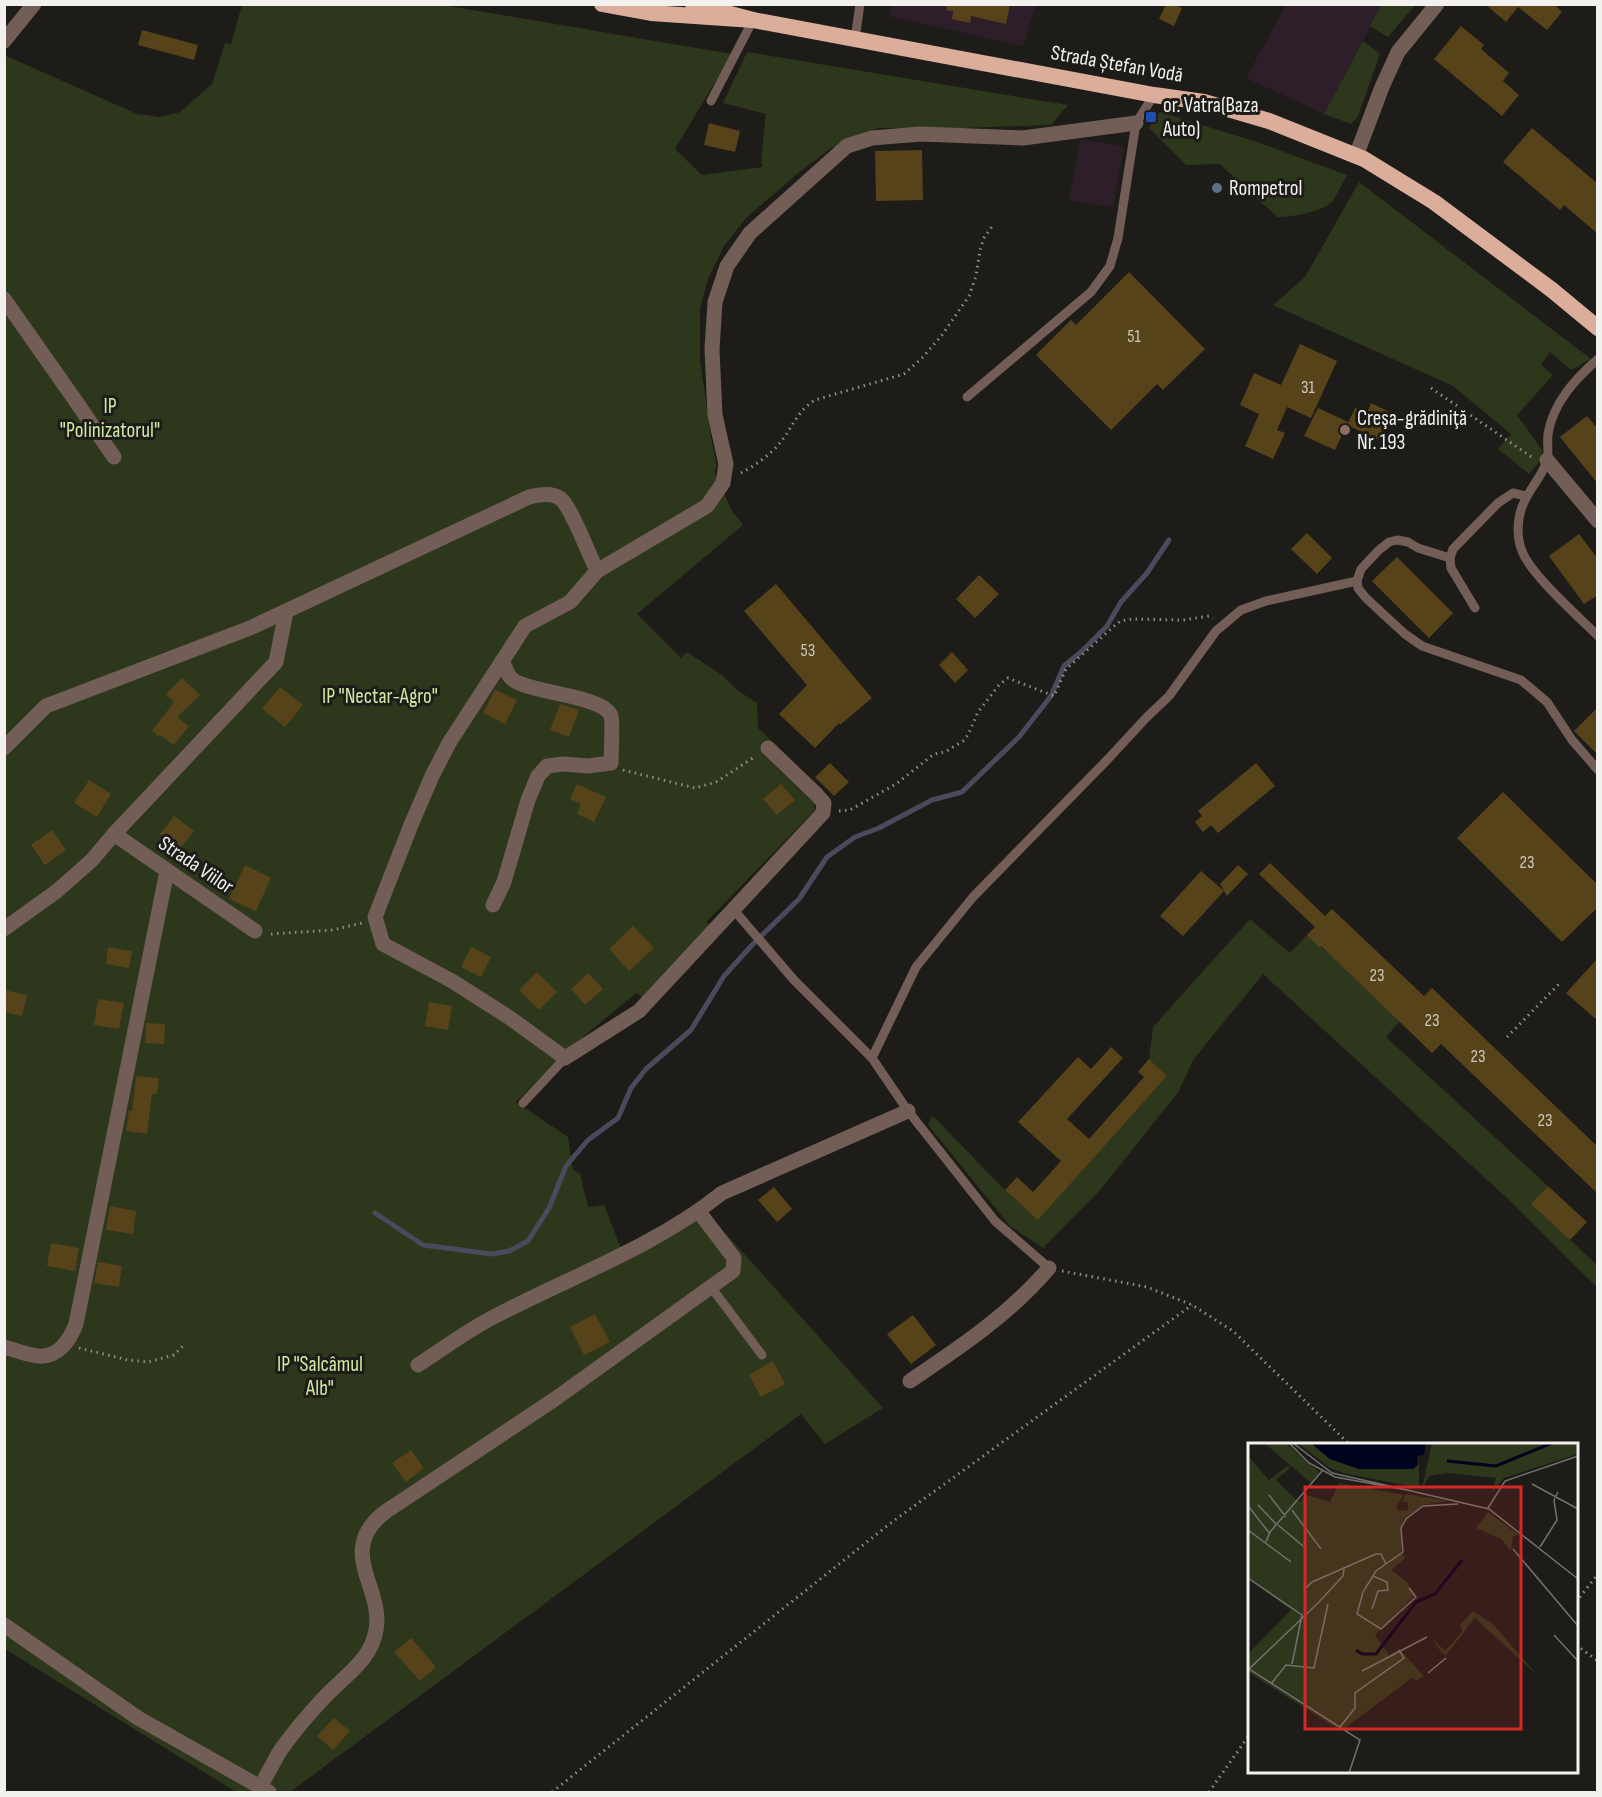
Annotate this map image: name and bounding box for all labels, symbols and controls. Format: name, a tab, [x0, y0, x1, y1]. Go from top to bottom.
street label: Strada Ștefan Vodă	[1049, 40, 1185, 88]
place label: or. Vatra(Baza Auto)	[1162, 93, 1259, 142]
marker: or. Vatra(Baza Auto)	[1144, 110, 1158, 124]
place label: Rompetrol	[1229, 176, 1302, 201]
marker: Rompetrol	[1210, 181, 1224, 195]
house number: 51	[1127, 326, 1141, 347]
house number: 31	[1301, 377, 1316, 398]
park label: IP "Polinizatorul"	[60, 394, 160, 443]
place label: Creşa-grădiniţă Nr. 193	[1357, 406, 1467, 455]
marker: Creşa-grădiniţă Nr. 193	[1338, 423, 1352, 437]
house number: 53	[801, 640, 815, 661]
park label: IP "Nectar-Agro"	[322, 684, 438, 709]
street label: Strada Viilor	[154, 831, 238, 899]
house number: 23	[1520, 852, 1535, 873]
house number: 23	[1370, 965, 1385, 986]
house number: 23	[1425, 1010, 1440, 1031]
house number: 23	[1471, 1046, 1486, 1067]
house number: 23	[1538, 1110, 1553, 1131]
park label: IP "Salcâmul Alb"	[277, 1352, 363, 1401]
inset map	[1248, 1443, 1578, 1773]

